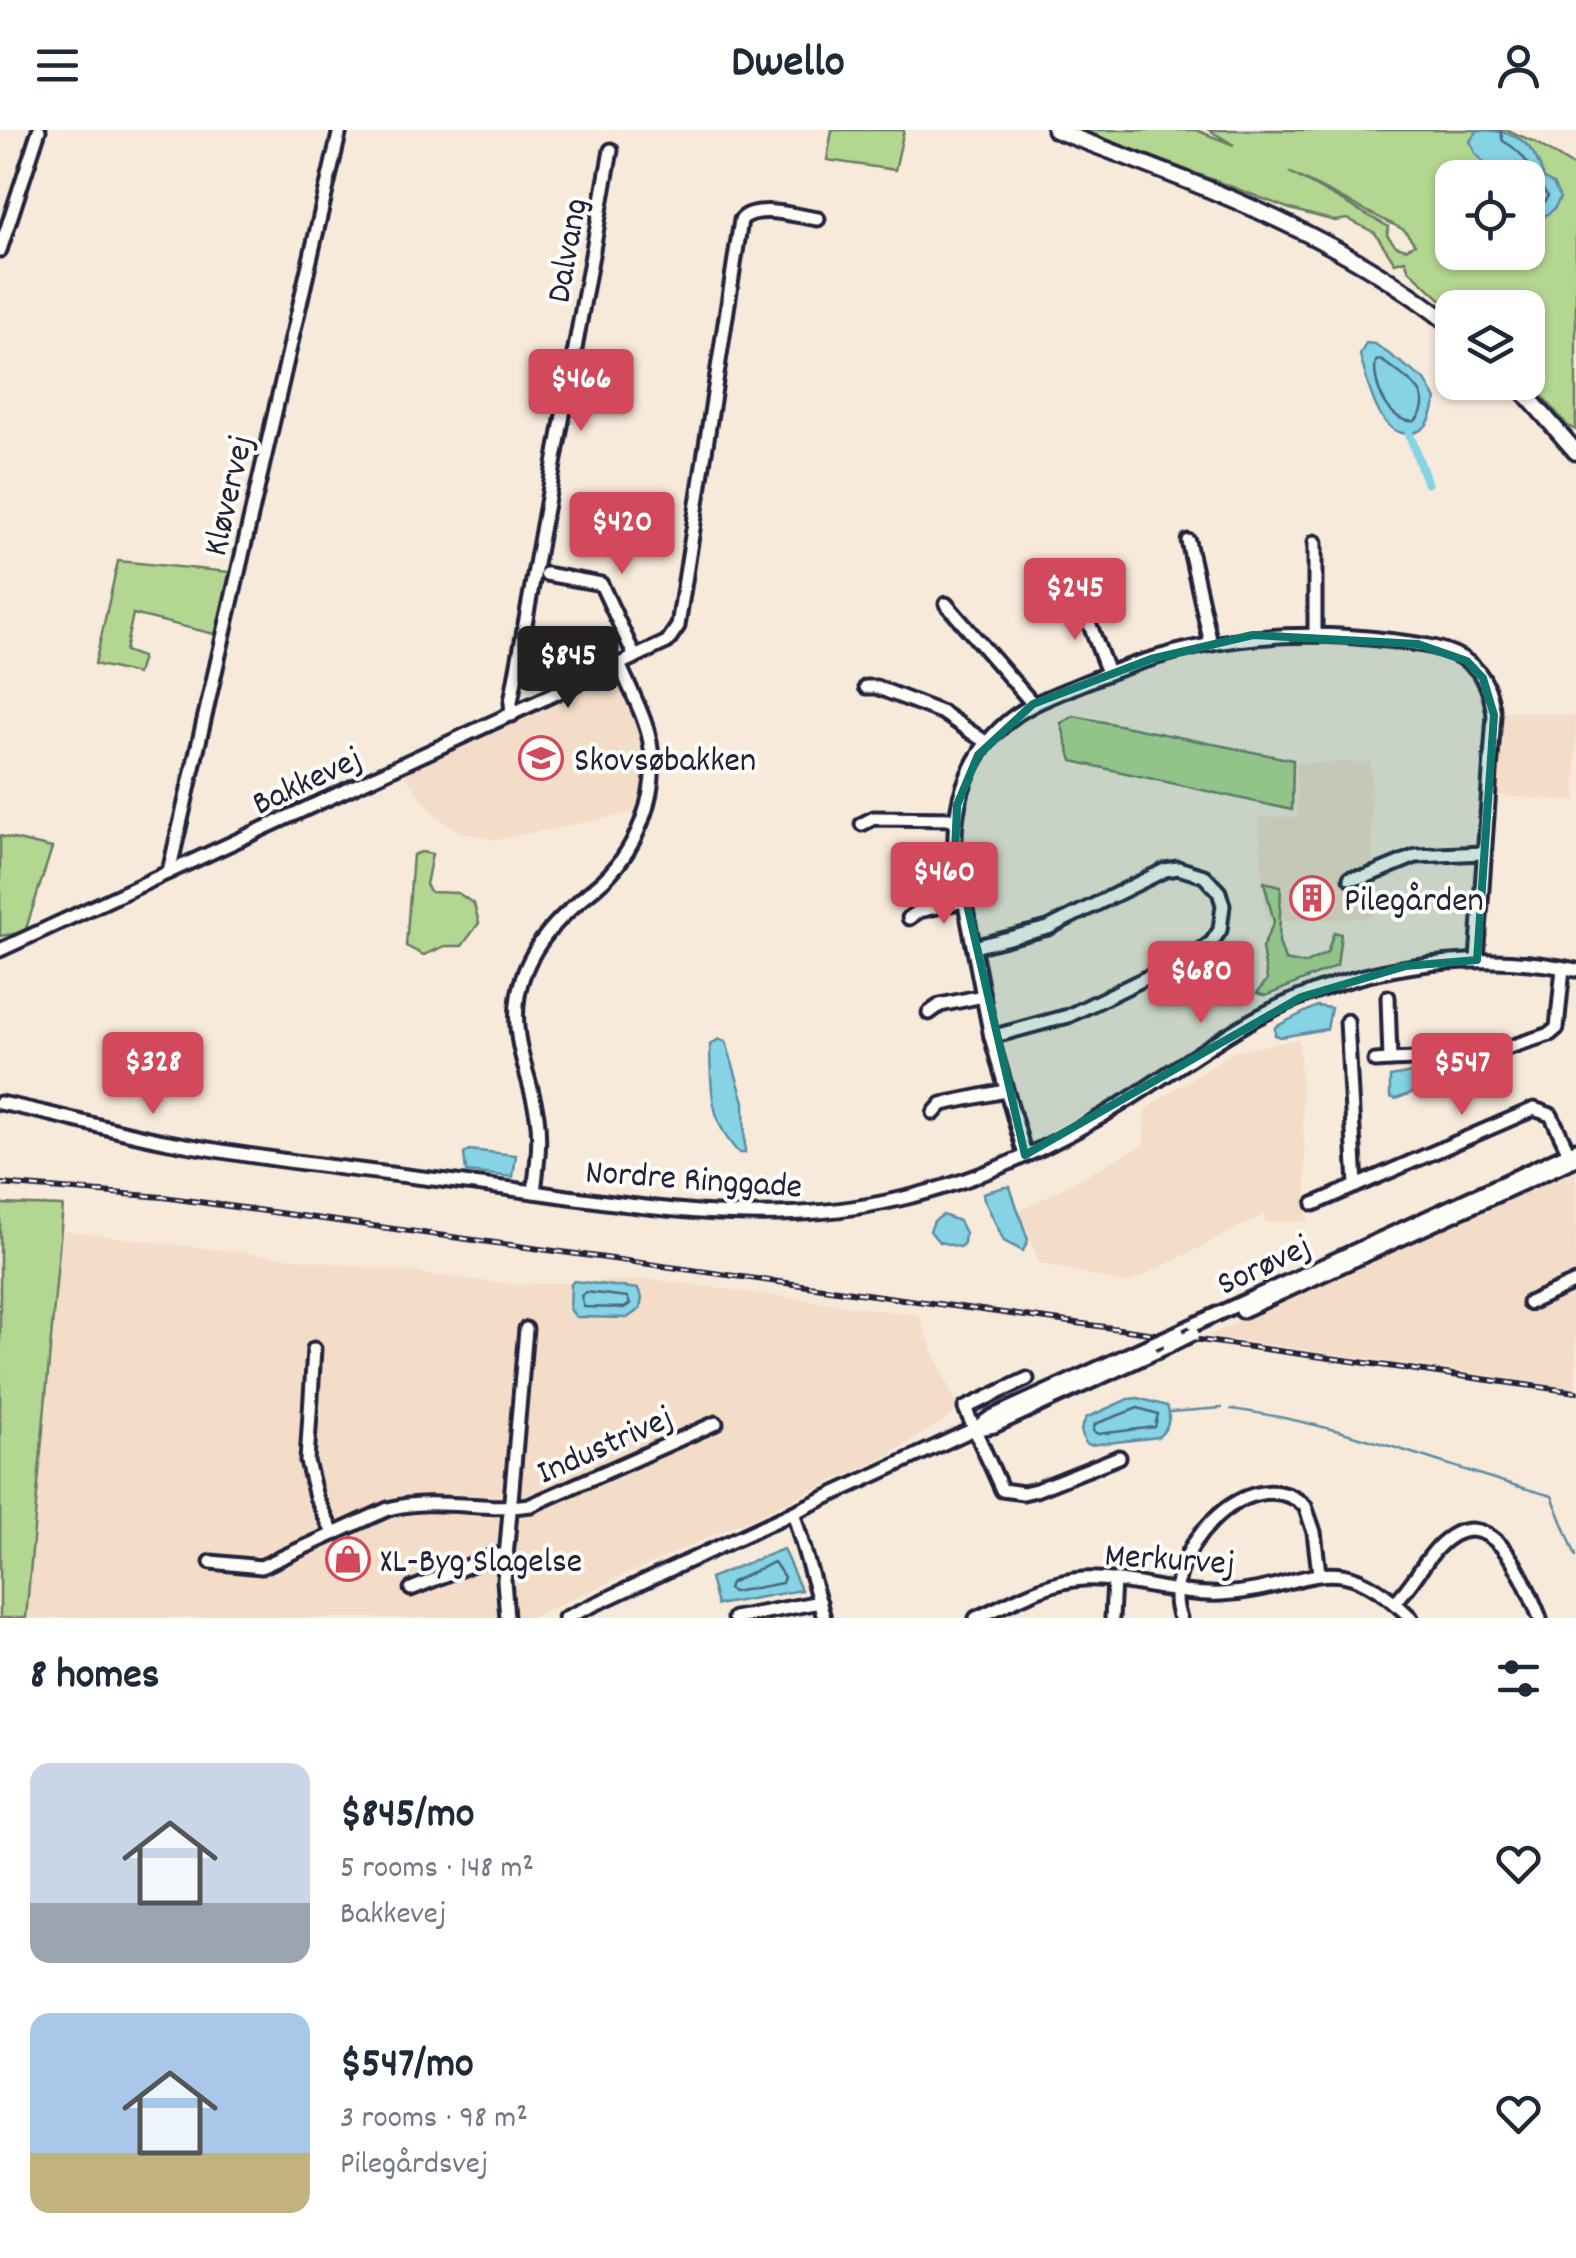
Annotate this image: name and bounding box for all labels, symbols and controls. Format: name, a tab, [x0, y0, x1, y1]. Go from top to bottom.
text: Dwello	[731, 33, 845, 97]
icon: menu	[30, 38, 85, 93]
icon: person	[1491, 38, 1546, 93]
map controls	[1435, 160, 1545, 400]
button: locate	[1435, 160, 1545, 270]
street label: Dalvang	[536, 195, 604, 307]
button: layers	[1435, 290, 1545, 400]
pin: $466	[522, 349, 640, 434]
text: $466	[551, 358, 611, 404]
street label: Kløvervej	[193, 431, 269, 561]
pin: $420	[563, 492, 681, 577]
text: $420	[592, 501, 652, 547]
pin: $245	[1016, 558, 1134, 643]
text: $245	[1046, 567, 1104, 613]
pin: $845	[509, 626, 627, 711]
text: $845	[539, 635, 597, 681]
school or university icon: Skovsøbakken	[518, 735, 564, 781]
street label: Bakkevej	[245, 736, 371, 831]
place label: Skovsøbakken	[574, 738, 756, 788]
pin: $460	[885, 842, 1003, 927]
text: $460	[913, 851, 975, 897]
building icon: Pilegården	[1289, 875, 1335, 921]
place label: Pilegården	[1344, 878, 1484, 928]
pin: $680	[1142, 941, 1260, 1026]
text: $680	[1170, 950, 1232, 996]
pin: $328	[94, 1032, 212, 1117]
pin: $547	[1403, 1033, 1521, 1118]
text: $328	[124, 1041, 182, 1087]
text: $547	[1434, 1042, 1490, 1088]
street label: Nordre Ringgade	[584, 1149, 804, 1215]
street label: Sorøvej	[1210, 1224, 1320, 1311]
street label: Industrivej	[530, 1395, 682, 1500]
street label: Merkurvej	[1103, 1532, 1236, 1591]
shop icon: XL-Byg Slagelse	[325, 1536, 371, 1582]
place label: XL-Byg Slagelse	[380, 1539, 582, 1589]
text: 8 homes	[30, 1648, 159, 1708]
icon: filters	[1491, 1651, 1546, 1706]
text: $845/mo	[340, 1787, 475, 1847]
icon: home	[110, 1803, 230, 1923]
icon: heart	[1491, 1836, 1546, 1891]
text: 5 rooms · 148 m²	[340, 1847, 534, 1893]
text: Bakkevej	[340, 1893, 446, 1939]
text: $547/mo	[340, 2037, 474, 2097]
icon: home	[110, 2053, 230, 2173]
icon: heart	[1491, 2086, 1546, 2141]
text: 3 rooms · 98 m²	[340, 2097, 528, 2143]
text: Pilegårdsvej	[340, 2143, 488, 2189]

